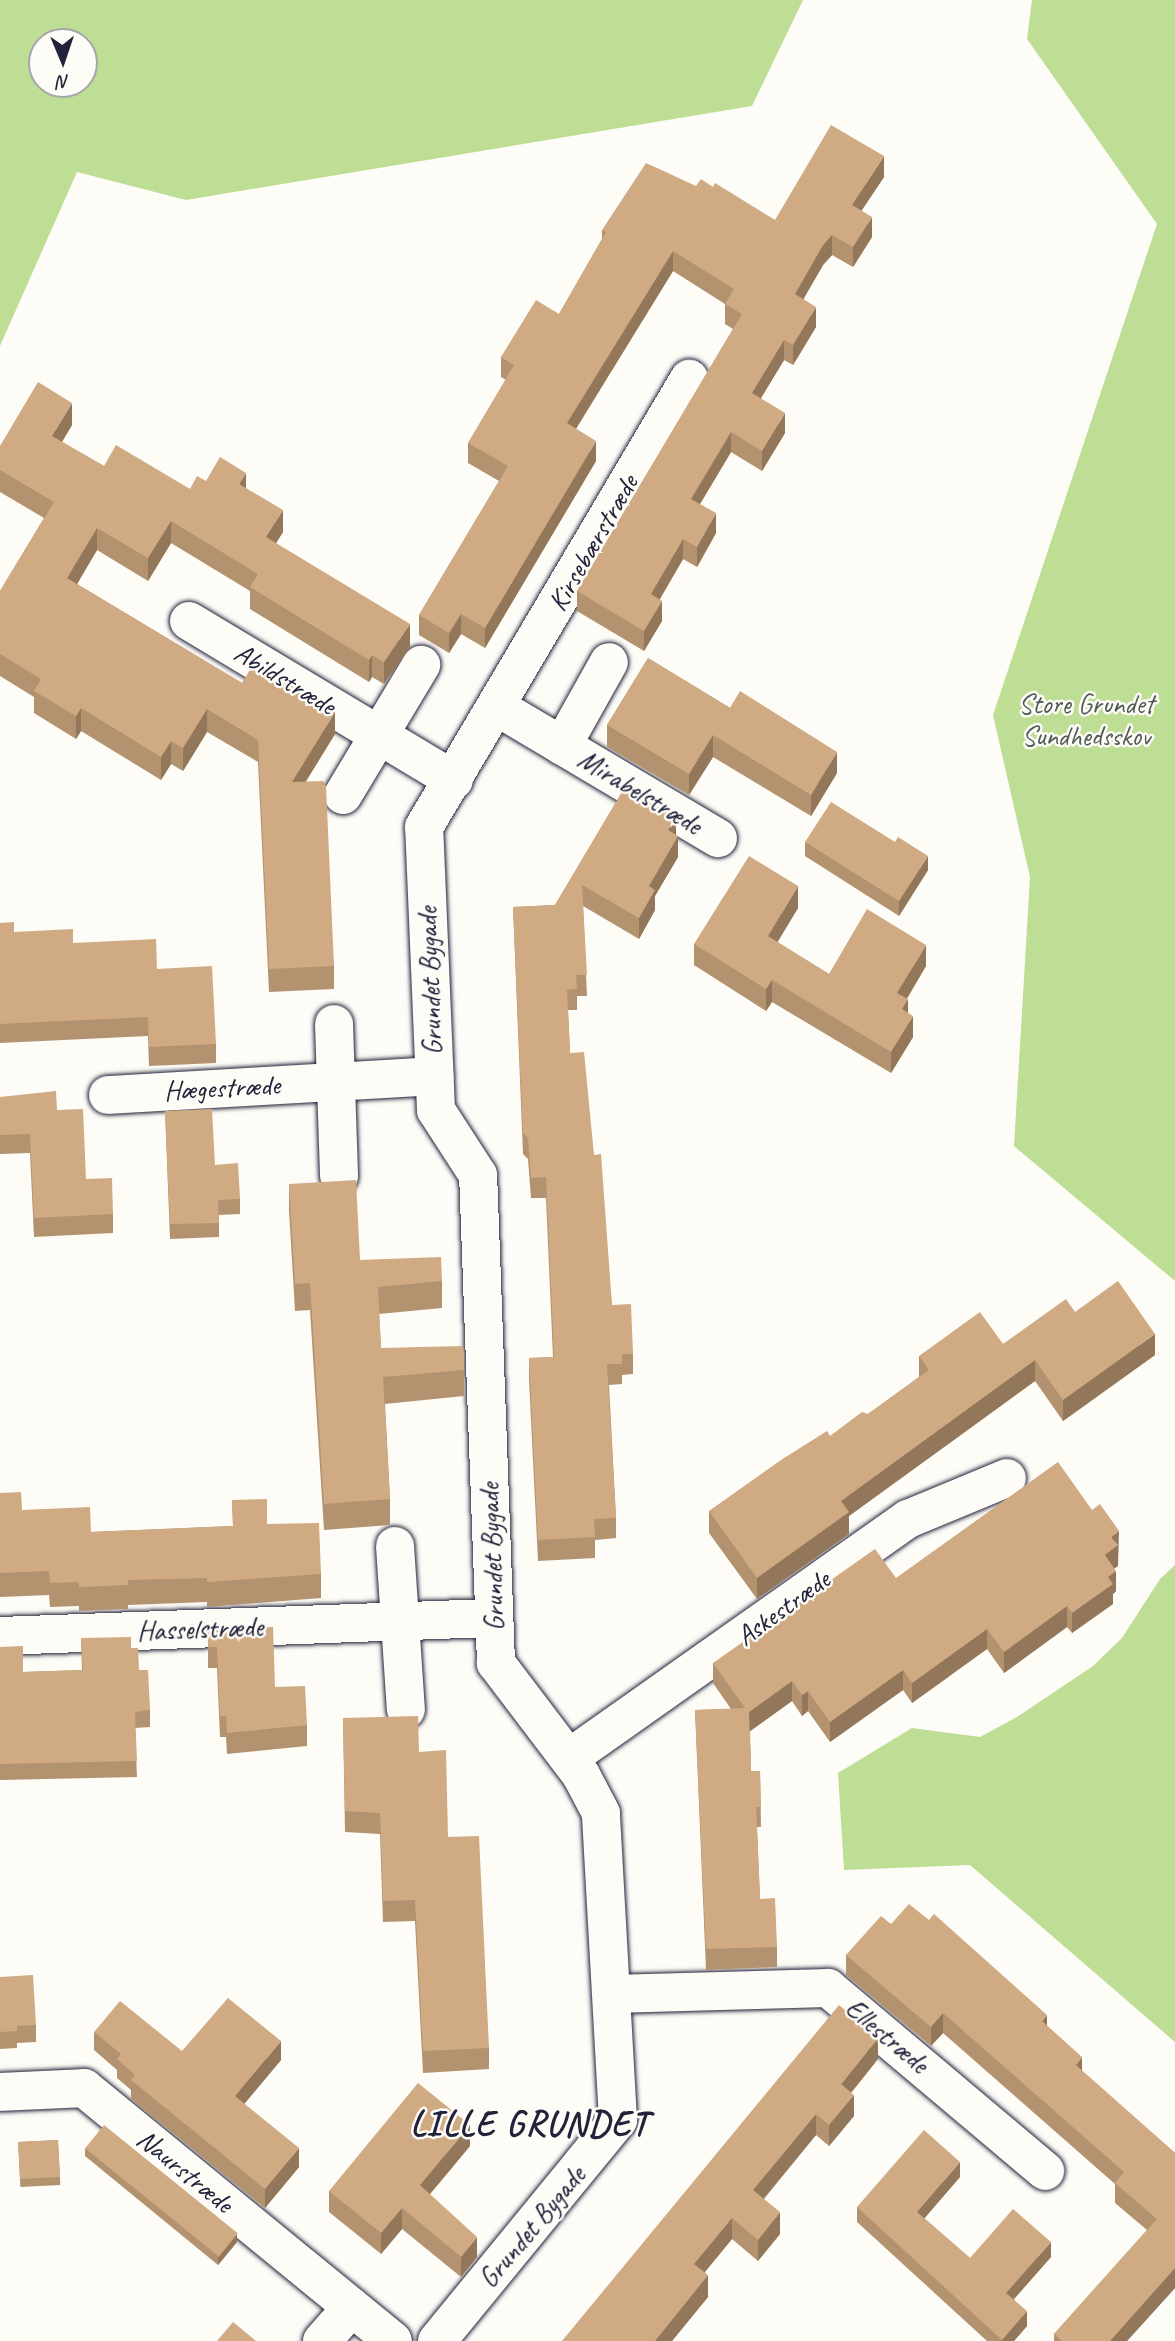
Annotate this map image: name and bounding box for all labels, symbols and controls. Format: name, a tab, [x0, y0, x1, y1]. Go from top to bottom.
north arrow	[28, 28, 98, 98]
text: N	[57, 70, 70, 94]
street label: Kirsebærstræde	[541, 469, 645, 617]
street label: Abildstræde	[228, 636, 342, 722]
park label: Store Grundet Sundhedsskov	[1018, 687, 1154, 753]
street label: Mirabelstræde	[572, 742, 708, 842]
street label: Grundet Bygade	[411, 906, 449, 1056]
street label: Hægestræde	[163, 1068, 281, 1108]
street label: Grundet Bygade	[473, 1482, 511, 1632]
street label: Askestræde	[730, 1563, 836, 1653]
street label: Hasselstræde	[136, 1610, 264, 1648]
street label: Ellestræde	[838, 1991, 936, 2081]
district label: LILLE GRUNDET	[414, 2103, 646, 2145]
street label: Naurstræde	[130, 2122, 240, 2220]
street label: Grundet Bygade	[471, 2159, 593, 2295]

